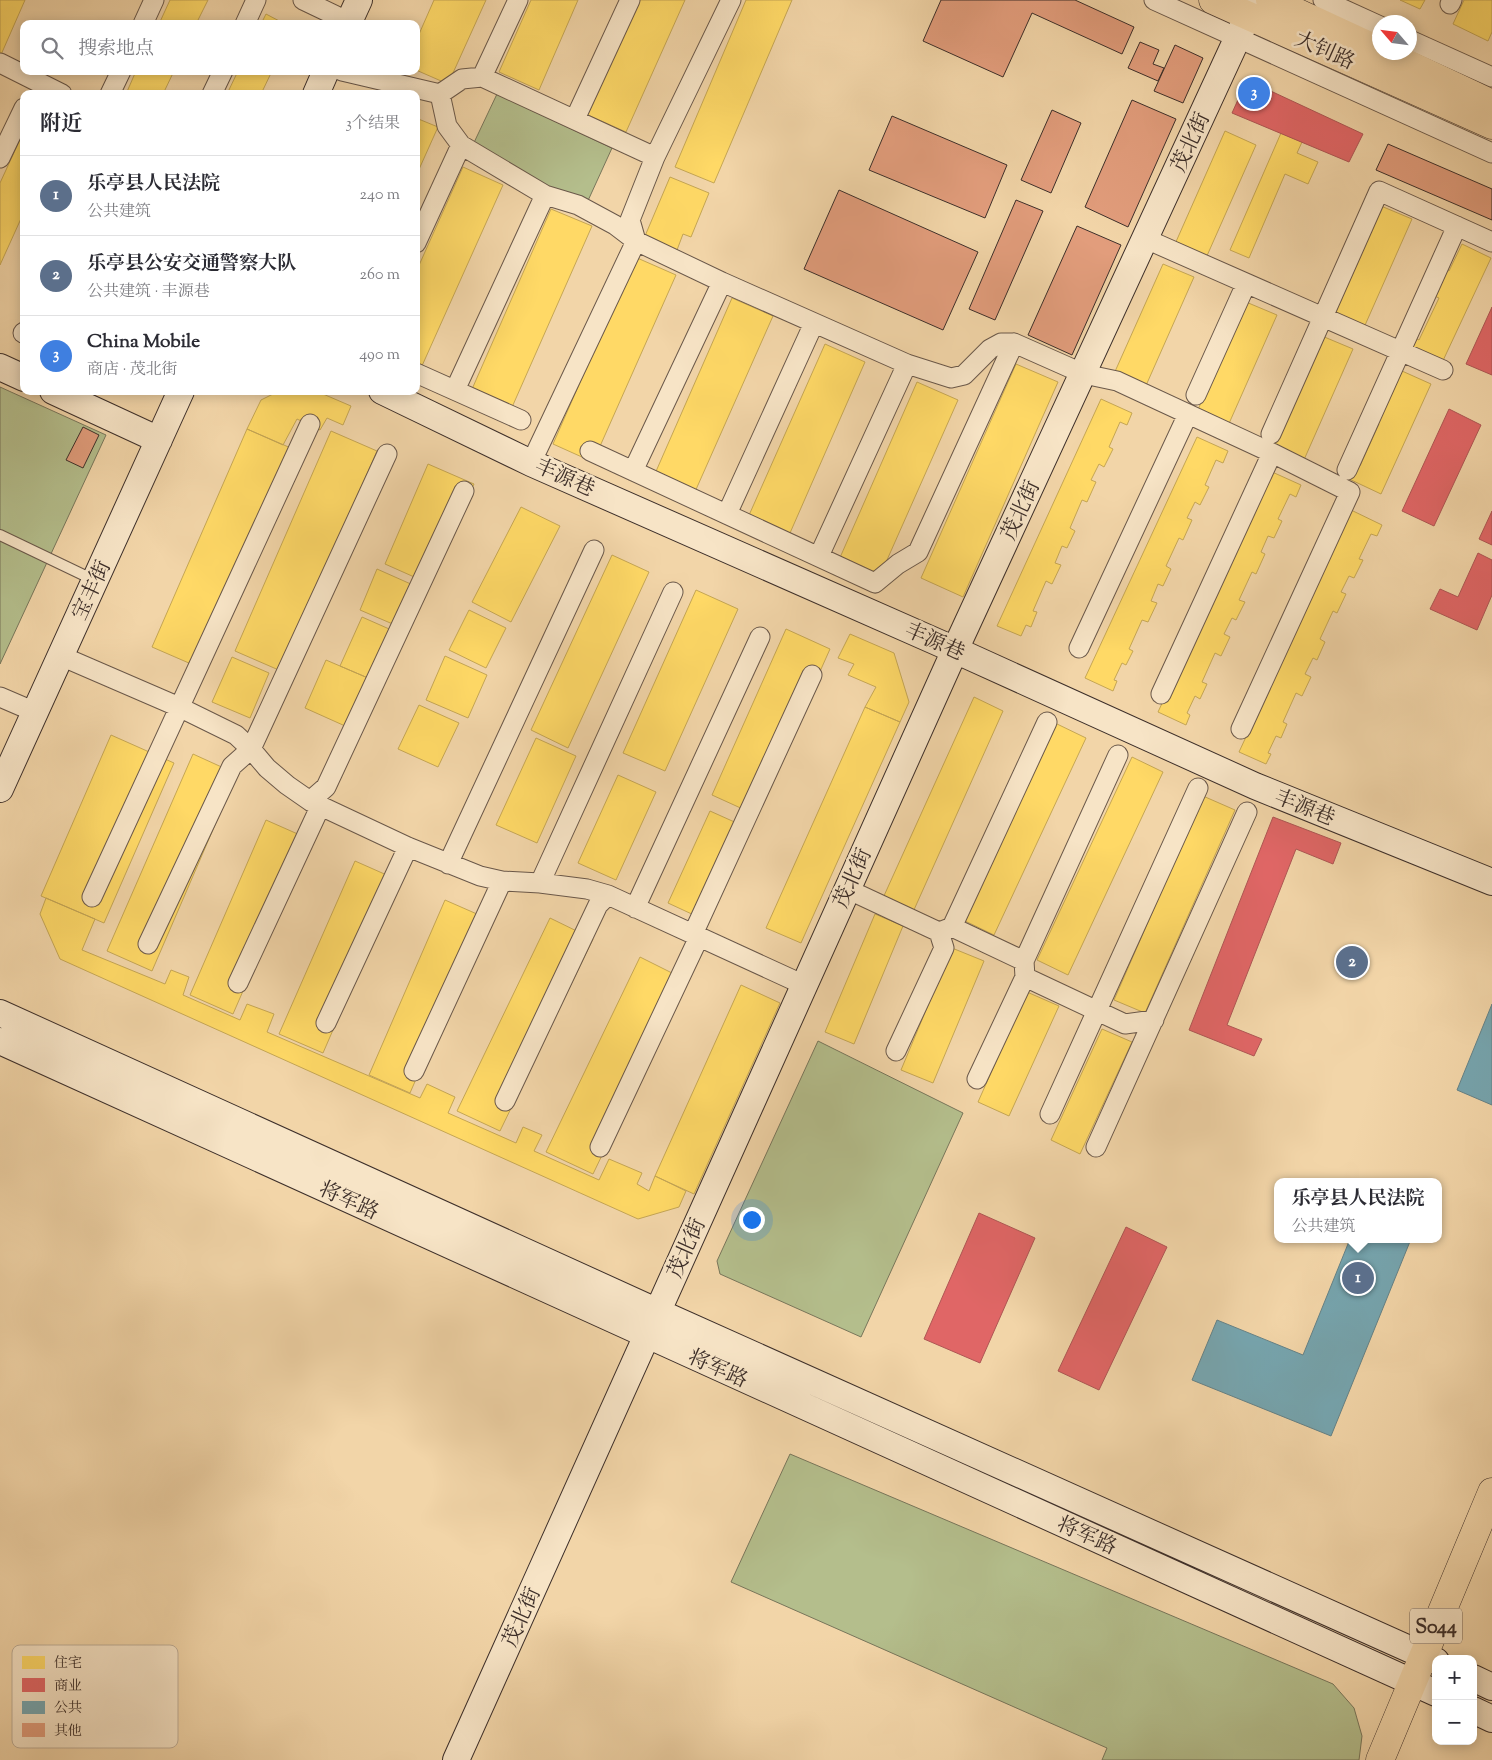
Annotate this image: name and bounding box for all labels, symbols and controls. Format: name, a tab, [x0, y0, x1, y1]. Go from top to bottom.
north arrow	[1372, 15, 1417, 60]
search box	[20, 20, 420, 75]
street label: 大钊路	[1289, 25, 1359, 78]
icon: search	[38, 34, 66, 62]
text: 搜索地点	[78, 36, 154, 63]
pin: 3	[1238, 74, 1270, 112]
street label: 茂北街	[1165, 108, 1219, 178]
text: 附近	[40, 110, 82, 140]
text: 3个结果	[346, 113, 400, 136]
text: 乐亭县人民法院	[87, 171, 220, 198]
text: 1	[53, 184, 59, 207]
text: 240 m	[359, 184, 400, 207]
text: 公共建筑	[87, 201, 151, 224]
text: 乐亭县公安交通警察大队	[87, 251, 296, 278]
text: 2	[52, 264, 60, 287]
text: 260 m	[359, 264, 400, 287]
text: 公共建筑 · 丰源巷	[87, 281, 210, 304]
text: China Mobile	[87, 329, 200, 356]
text: 3	[53, 344, 59, 367]
text: 490 m	[359, 344, 400, 367]
text: 商店 · 茂北街	[87, 359, 178, 382]
street label: 丰源巷	[529, 452, 599, 505]
street label: 茂北街	[995, 476, 1049, 546]
street label: 宝丰街	[66, 556, 120, 626]
street label: 丰源巷	[899, 616, 969, 669]
street label: 丰源巷	[1269, 783, 1339, 835]
street label: 茂北街	[827, 844, 880, 914]
pin: 2	[1336, 943, 1368, 981]
street label: 将军路	[313, 1175, 383, 1228]
popup	[1274, 1178, 1442, 1243]
text: 乐亭县人民法院	[1291, 1186, 1425, 1213]
your location	[739, 1207, 765, 1233]
street label: 茂北街	[661, 1214, 714, 1284]
text: 公共建筑	[1291, 1216, 1356, 1239]
pin: 1	[1342, 1259, 1374, 1297]
street label: 将军路	[682, 1343, 752, 1396]
street label: 将军路	[1051, 1510, 1121, 1563]
street label: 茂北街	[496, 1583, 549, 1653]
road number: S044	[1410, 1608, 1462, 1644]
legend	[12, 1645, 178, 1748]
text: 住宅	[54, 1654, 82, 1674]
map controls	[1432, 1655, 1477, 1745]
button: +	[1432, 1655, 1477, 1700]
text: 商业	[54, 1677, 82, 1697]
text: 公共	[54, 1699, 82, 1719]
button: −	[1432, 1700, 1477, 1745]
text: 其他	[54, 1722, 82, 1742]

